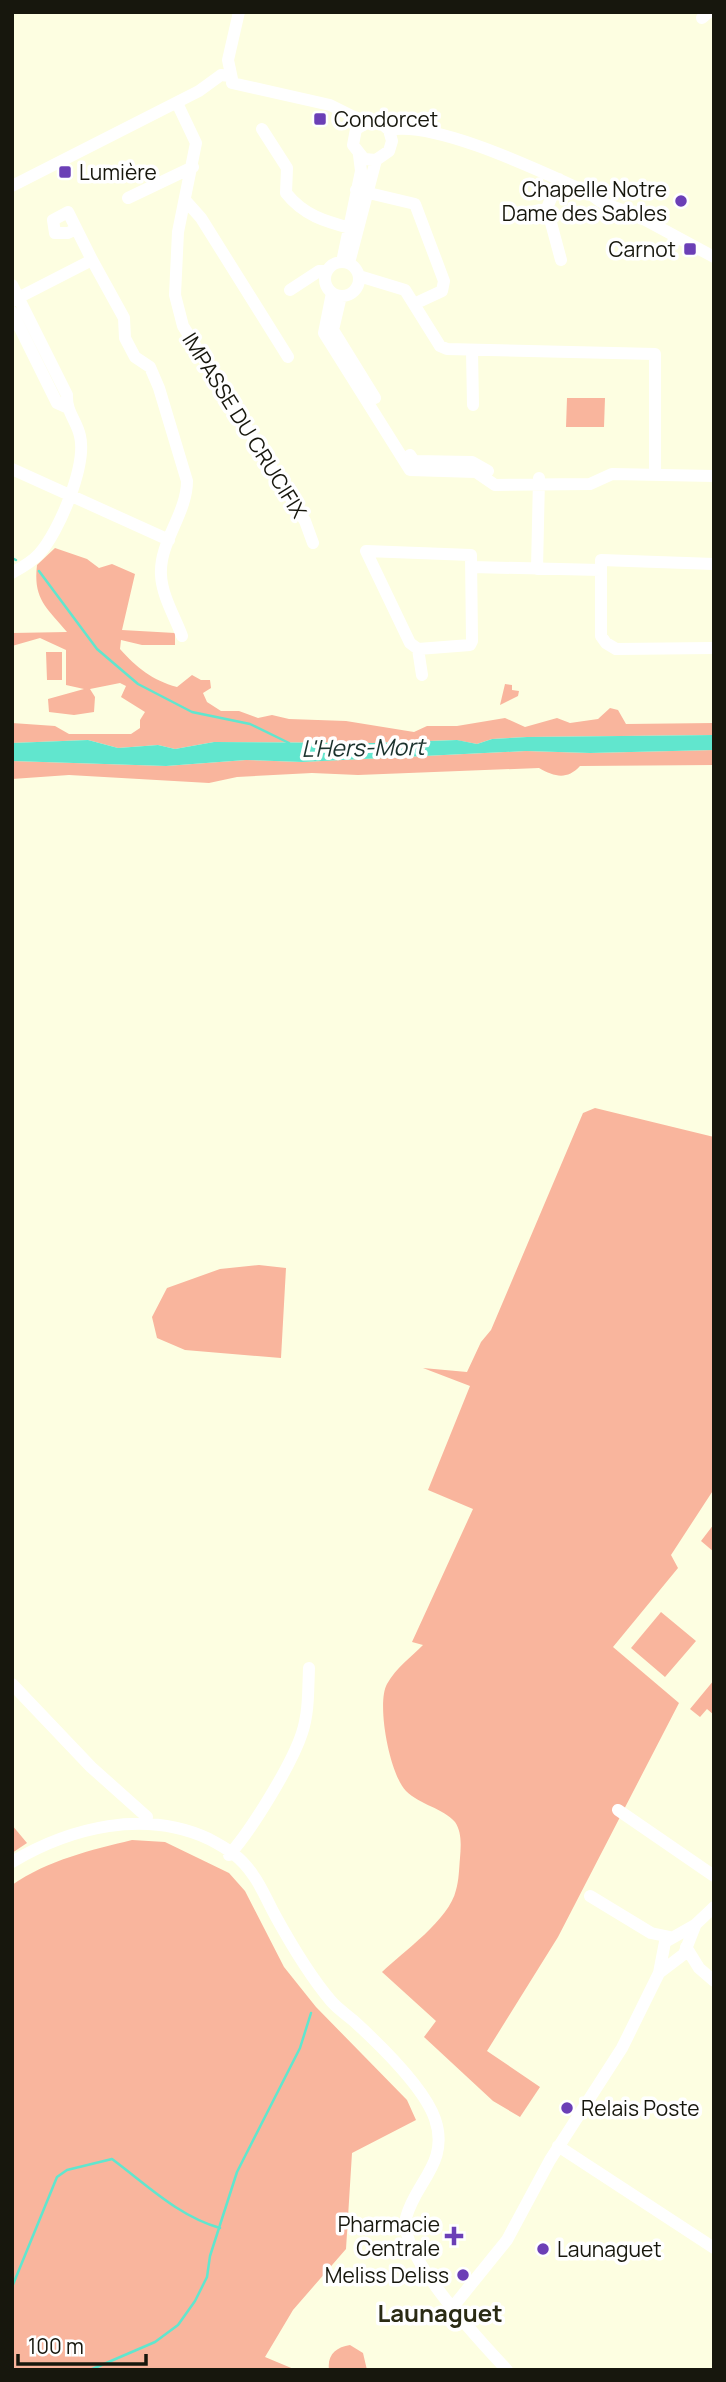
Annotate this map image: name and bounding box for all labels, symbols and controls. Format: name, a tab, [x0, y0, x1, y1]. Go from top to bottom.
place label: Condorcet	[334, 105, 438, 133]
marker: Condorcet	[312, 111, 328, 127]
place label: Lumière	[79, 158, 157, 186]
marker: Lumière	[57, 164, 73, 180]
place label: Chapelle Notre Dame des Sables	[502, 175, 667, 227]
marker: Chapelle Notre Dame des Sables	[673, 193, 689, 209]
place label: Carnot	[609, 235, 676, 263]
marker: Carnot	[682, 241, 698, 257]
street label: IMPASSE DU CRUCIFIX	[177, 327, 314, 523]
water label: L'Hers-Mort	[301, 730, 428, 764]
place label: Relais Poste	[581, 2094, 699, 2122]
marker: Relais Poste	[559, 2100, 575, 2116]
place label: Pharmacie Centrale	[338, 2210, 440, 2262]
marker: Pharmacie Centrale	[446, 2228, 462, 2244]
place label: Launaguet	[557, 2235, 662, 2263]
marker: Launaguet	[535, 2241, 551, 2257]
place label: Meliss Deliss	[325, 2261, 449, 2289]
marker: Meliss Deliss	[455, 2267, 471, 2283]
district label: Launaguet	[377, 2296, 503, 2329]
scale bar	[18, 2322, 145, 2366]
text: 100 m	[28, 2332, 84, 2360]

